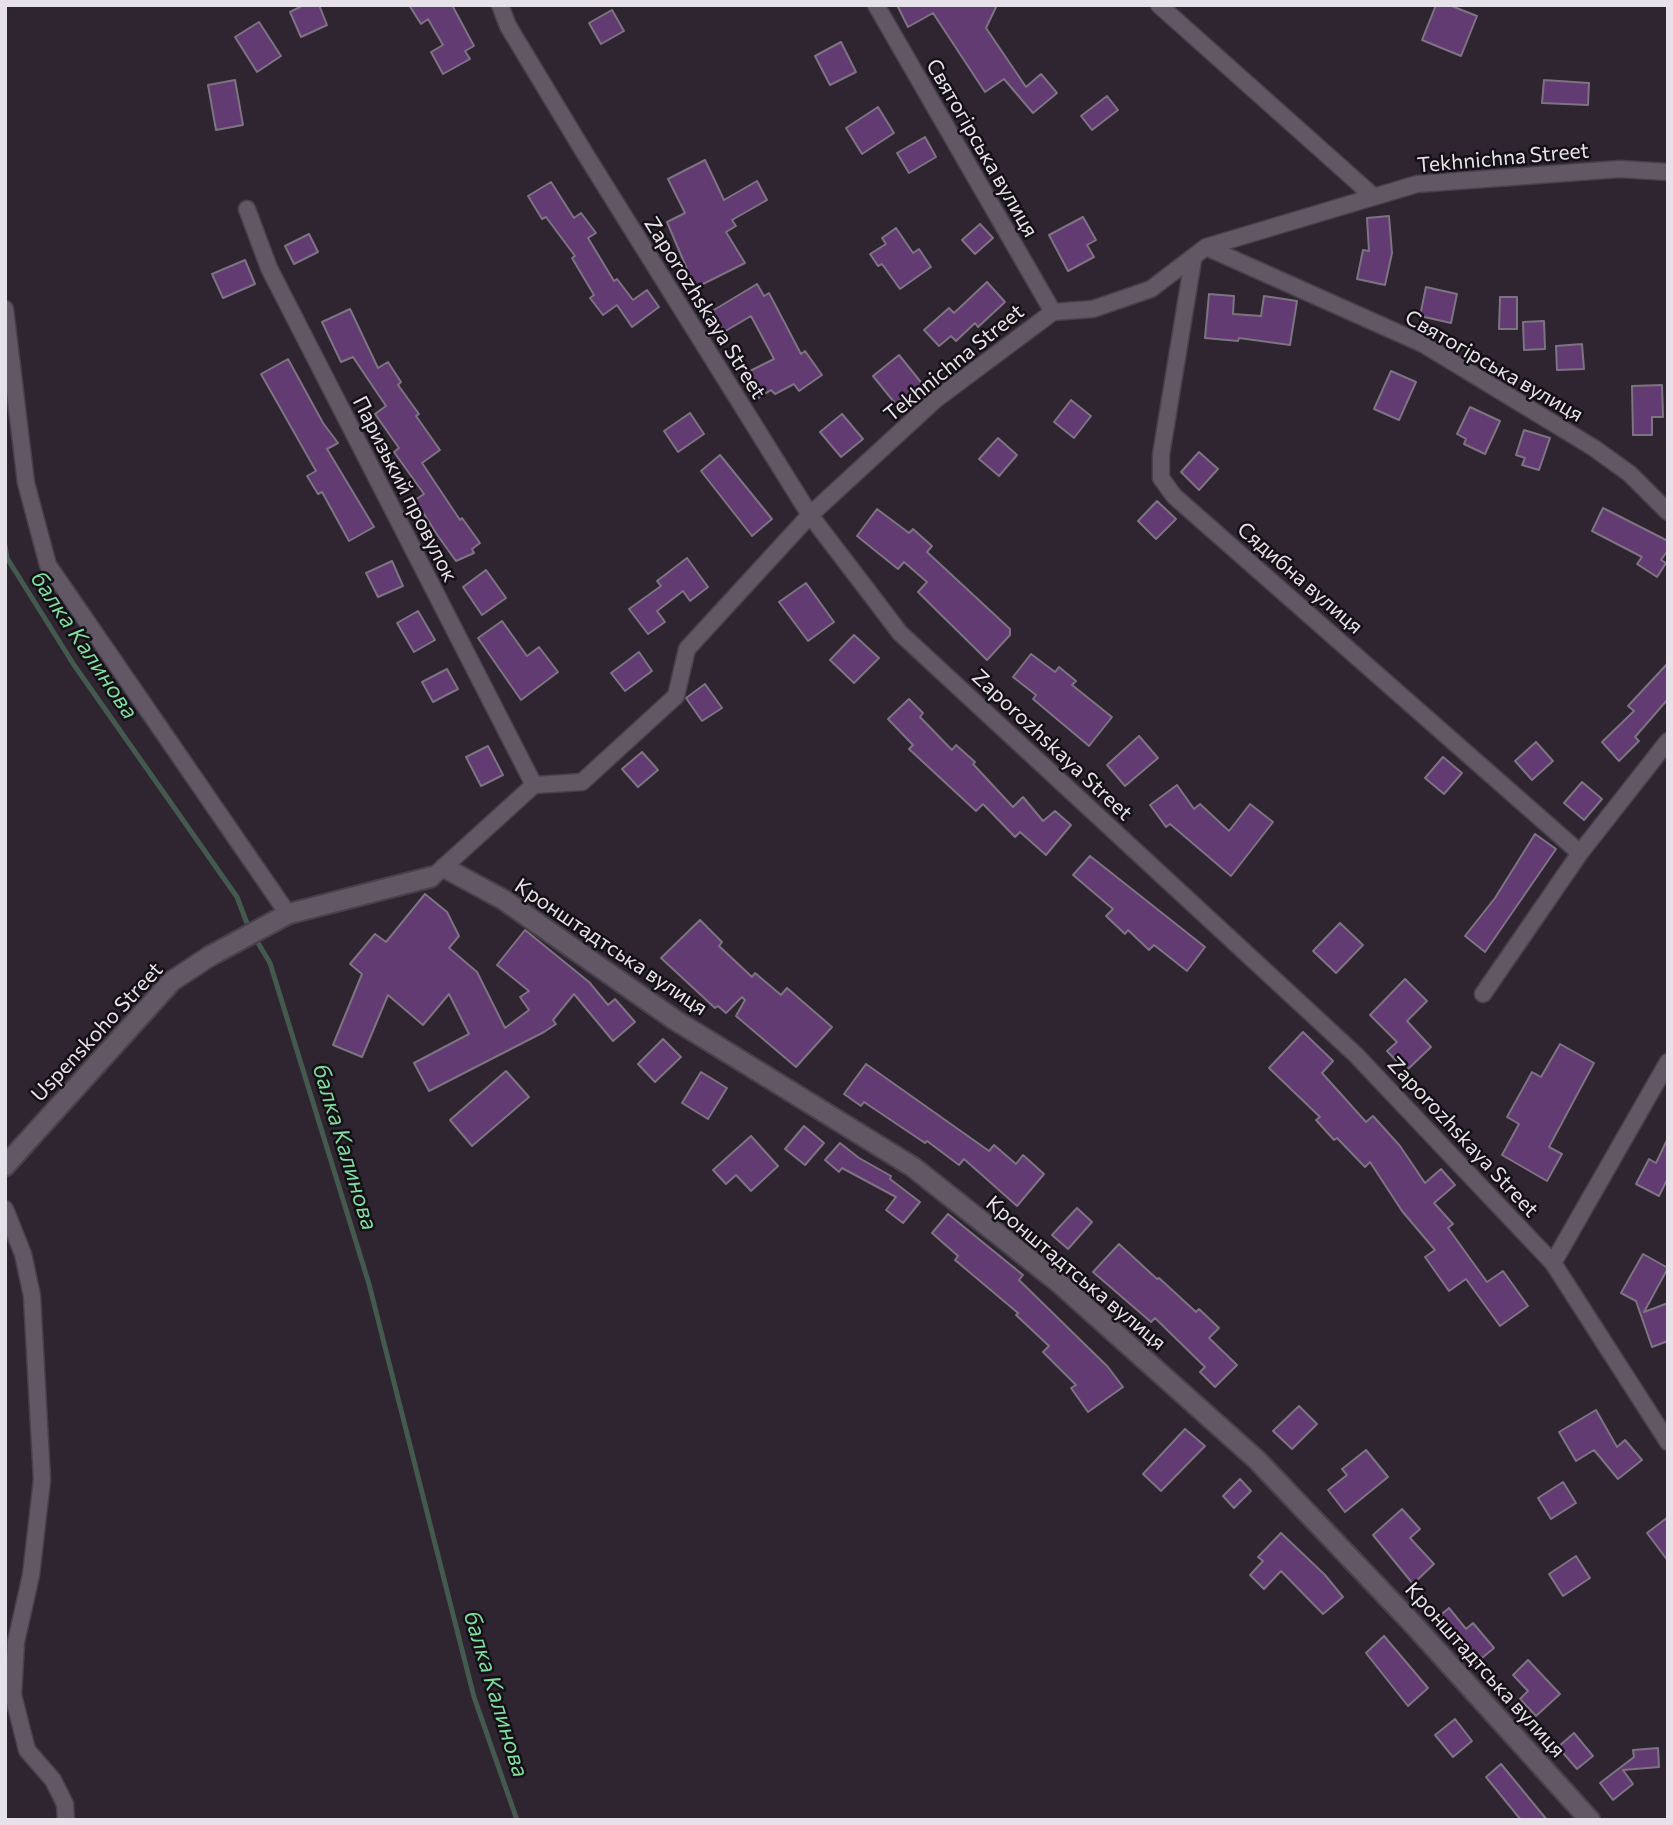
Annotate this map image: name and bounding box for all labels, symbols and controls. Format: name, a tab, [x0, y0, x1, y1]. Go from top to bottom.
street label: Святогірська вулиця	[921, 54, 1043, 242]
street label: Tekhnichna Street	[1416, 138, 1590, 178]
street label: Zaporozhskaya Street	[639, 212, 771, 404]
street label: Tekhnichna Street	[879, 299, 1029, 427]
street label: Святогірська вулиця	[1400, 305, 1588, 427]
street label: Паризький провулок	[347, 392, 463, 586]
street label: Сядибна вулиця	[1232, 517, 1368, 639]
water label: балка Калинова	[24, 566, 144, 724]
street label: Zaporozhskaya Street	[967, 664, 1137, 826]
street label: Кронштадтська вулиця	[510, 873, 712, 1021]
street label: Uspenskoho Street	[26, 957, 168, 1107]
street label: Zaporozhskaya Street	[1382, 1052, 1544, 1222]
water label: балка Калинова	[307, 1060, 383, 1234]
street label: Кронштадтська вулиця	[981, 1190, 1171, 1356]
street label: Кронштадтська вулиця	[1400, 1577, 1570, 1763]
water label: балка Калинова	[458, 1607, 534, 1781]

